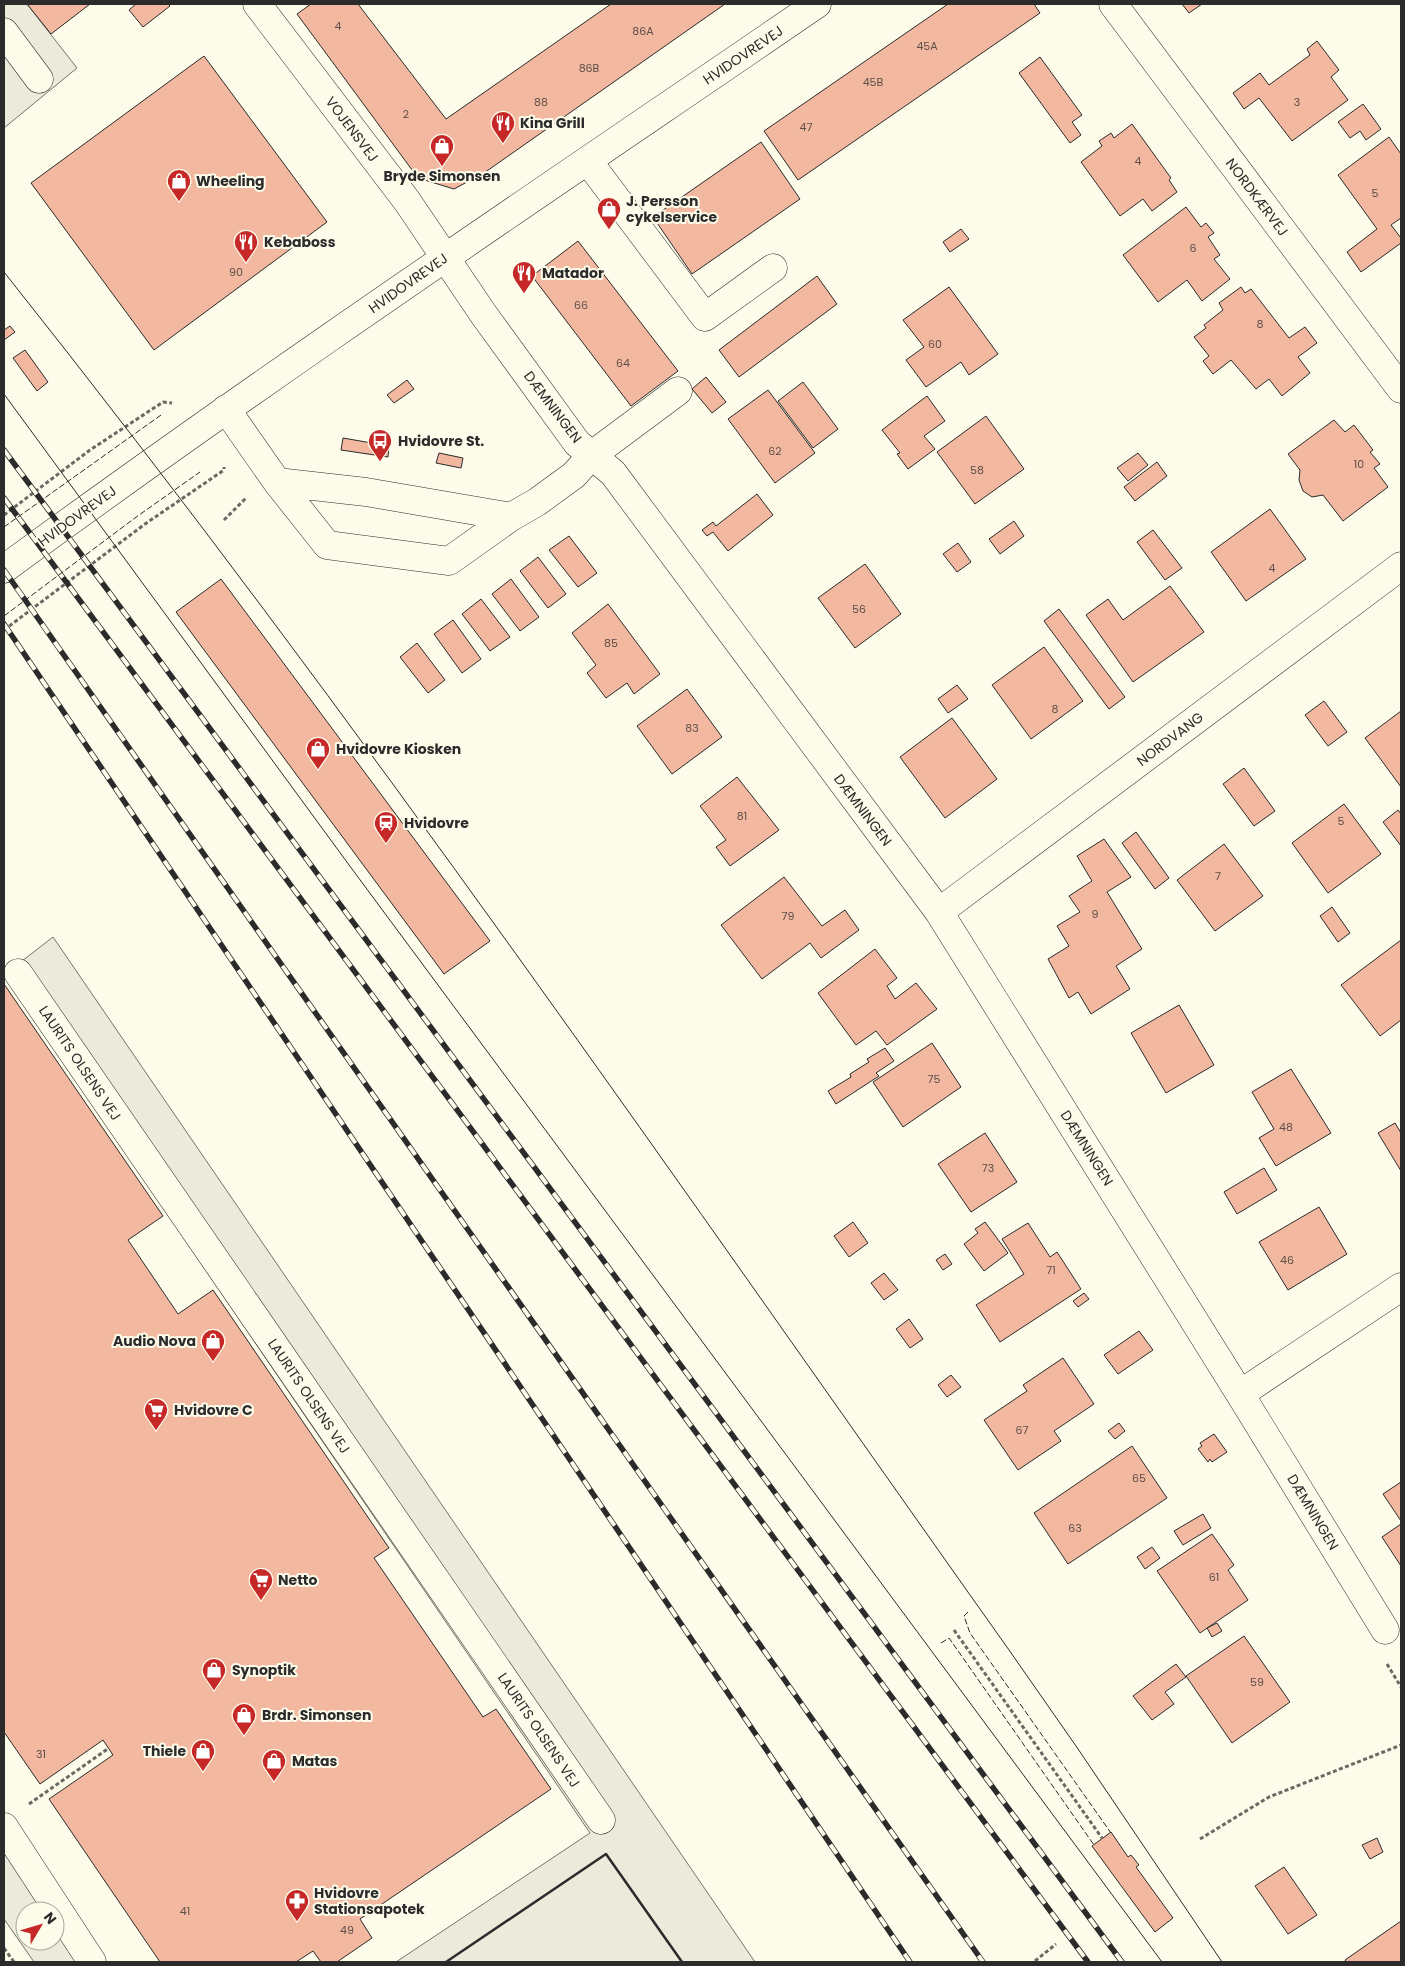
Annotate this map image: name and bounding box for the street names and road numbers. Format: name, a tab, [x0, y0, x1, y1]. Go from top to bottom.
street label: HVIDOVREVEJ	[699, 21, 787, 89]
street label: VOJENSVEJ	[321, 92, 383, 166]
street label: NORDKÆRVEJ	[1221, 154, 1293, 240]
street label: HVIDOVREVEJ	[364, 248, 452, 318]
street label: DÆMNINGEN	[519, 367, 587, 447]
street label: HVIDOVREVEJ	[34, 481, 120, 551]
street label: NORDVANG	[1132, 707, 1208, 771]
street label: DÆMNINGEN	[829, 770, 897, 850]
street label: LAURITS OLSENS VEJ	[34, 1002, 126, 1124]
street label: DÆMNINGEN	[1056, 1106, 1118, 1190]
street label: LAURITS OLSENS VEJ	[263, 1335, 355, 1457]
street label: DÆMNINGEN	[1282, 1470, 1344, 1554]
street label: LAURITS OLSENS VEJ	[493, 1669, 585, 1791]

